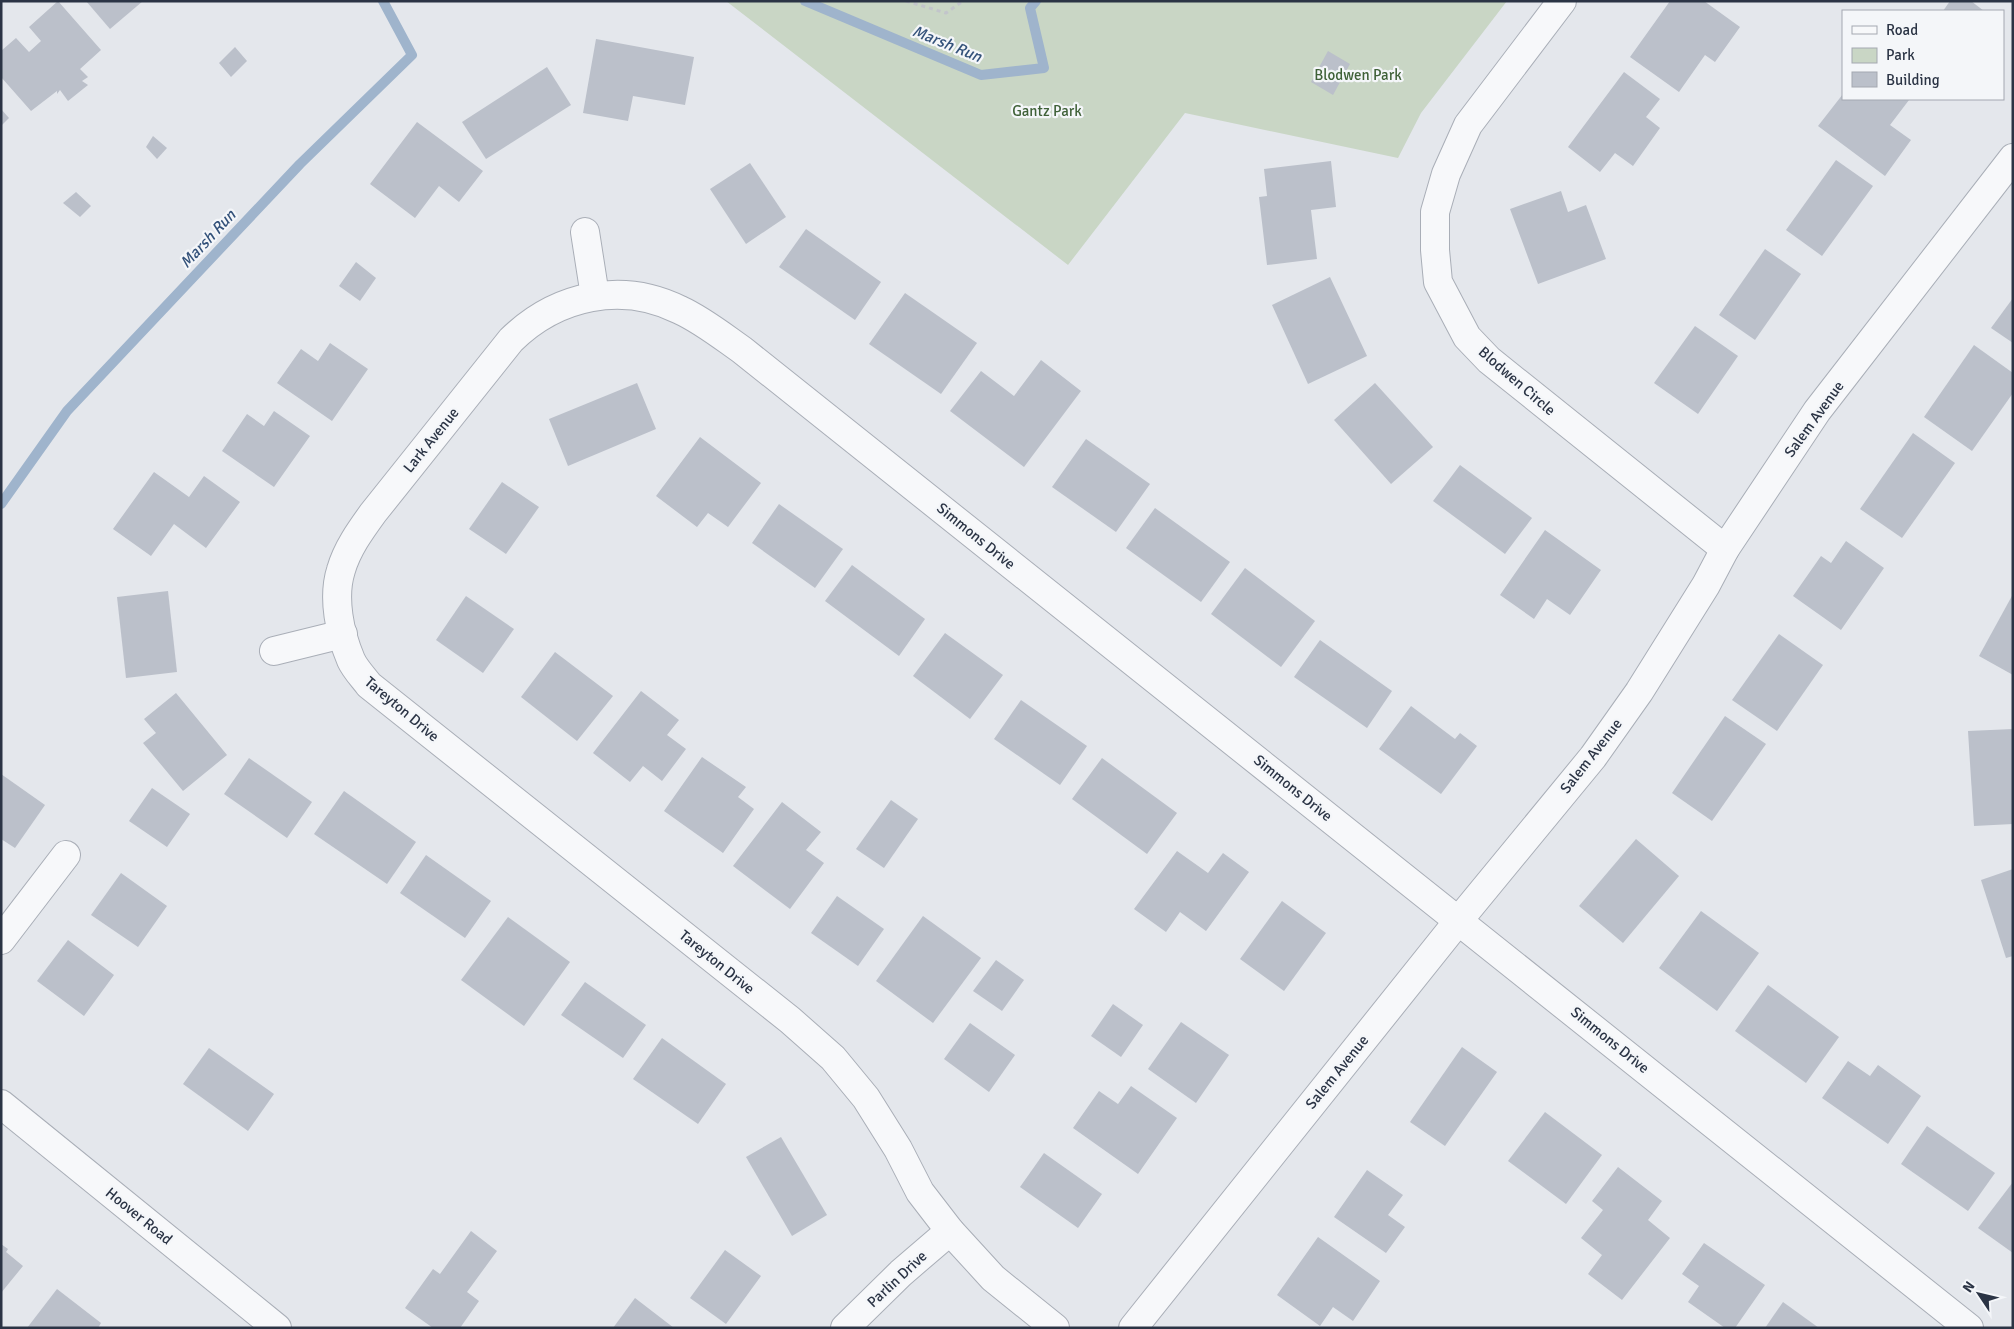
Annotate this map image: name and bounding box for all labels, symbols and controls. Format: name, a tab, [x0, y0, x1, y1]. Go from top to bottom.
legend	[1842, 10, 2004, 100]
water label: Marsh Run	[909, 21, 986, 67]
text: Road	[1886, 21, 1918, 39]
text: Park	[1886, 46, 1915, 64]
park label: Blodwen Park	[1314, 66, 1402, 84]
text: Building	[1886, 71, 1940, 89]
park label: Gantz Park	[1012, 102, 1082, 120]
water label: Marsh Run	[176, 205, 241, 272]
street label: Blodwen Circle	[1475, 343, 1559, 419]
street label: Salem Avenue	[1780, 377, 1848, 461]
street label: Lark Avenue	[399, 404, 463, 476]
street label: Simmons Drive	[933, 499, 1019, 573]
street label: Tareyton Drive	[361, 673, 443, 745]
street label: Salem Avenue	[1556, 715, 1626, 797]
street label: Simmons Drive	[1250, 751, 1336, 825]
street label: Tareyton Drive	[676, 926, 758, 998]
street label: Simmons Drive	[1567, 1003, 1653, 1077]
street label: Salem Avenue	[1302, 1031, 1372, 1113]
street label: Hoover Road	[102, 1184, 176, 1248]
street label: Parlin Drive	[864, 1247, 930, 1311]
north arrow	[1954, 1269, 2004, 1319]
text: N	[1959, 1278, 1979, 1296]

